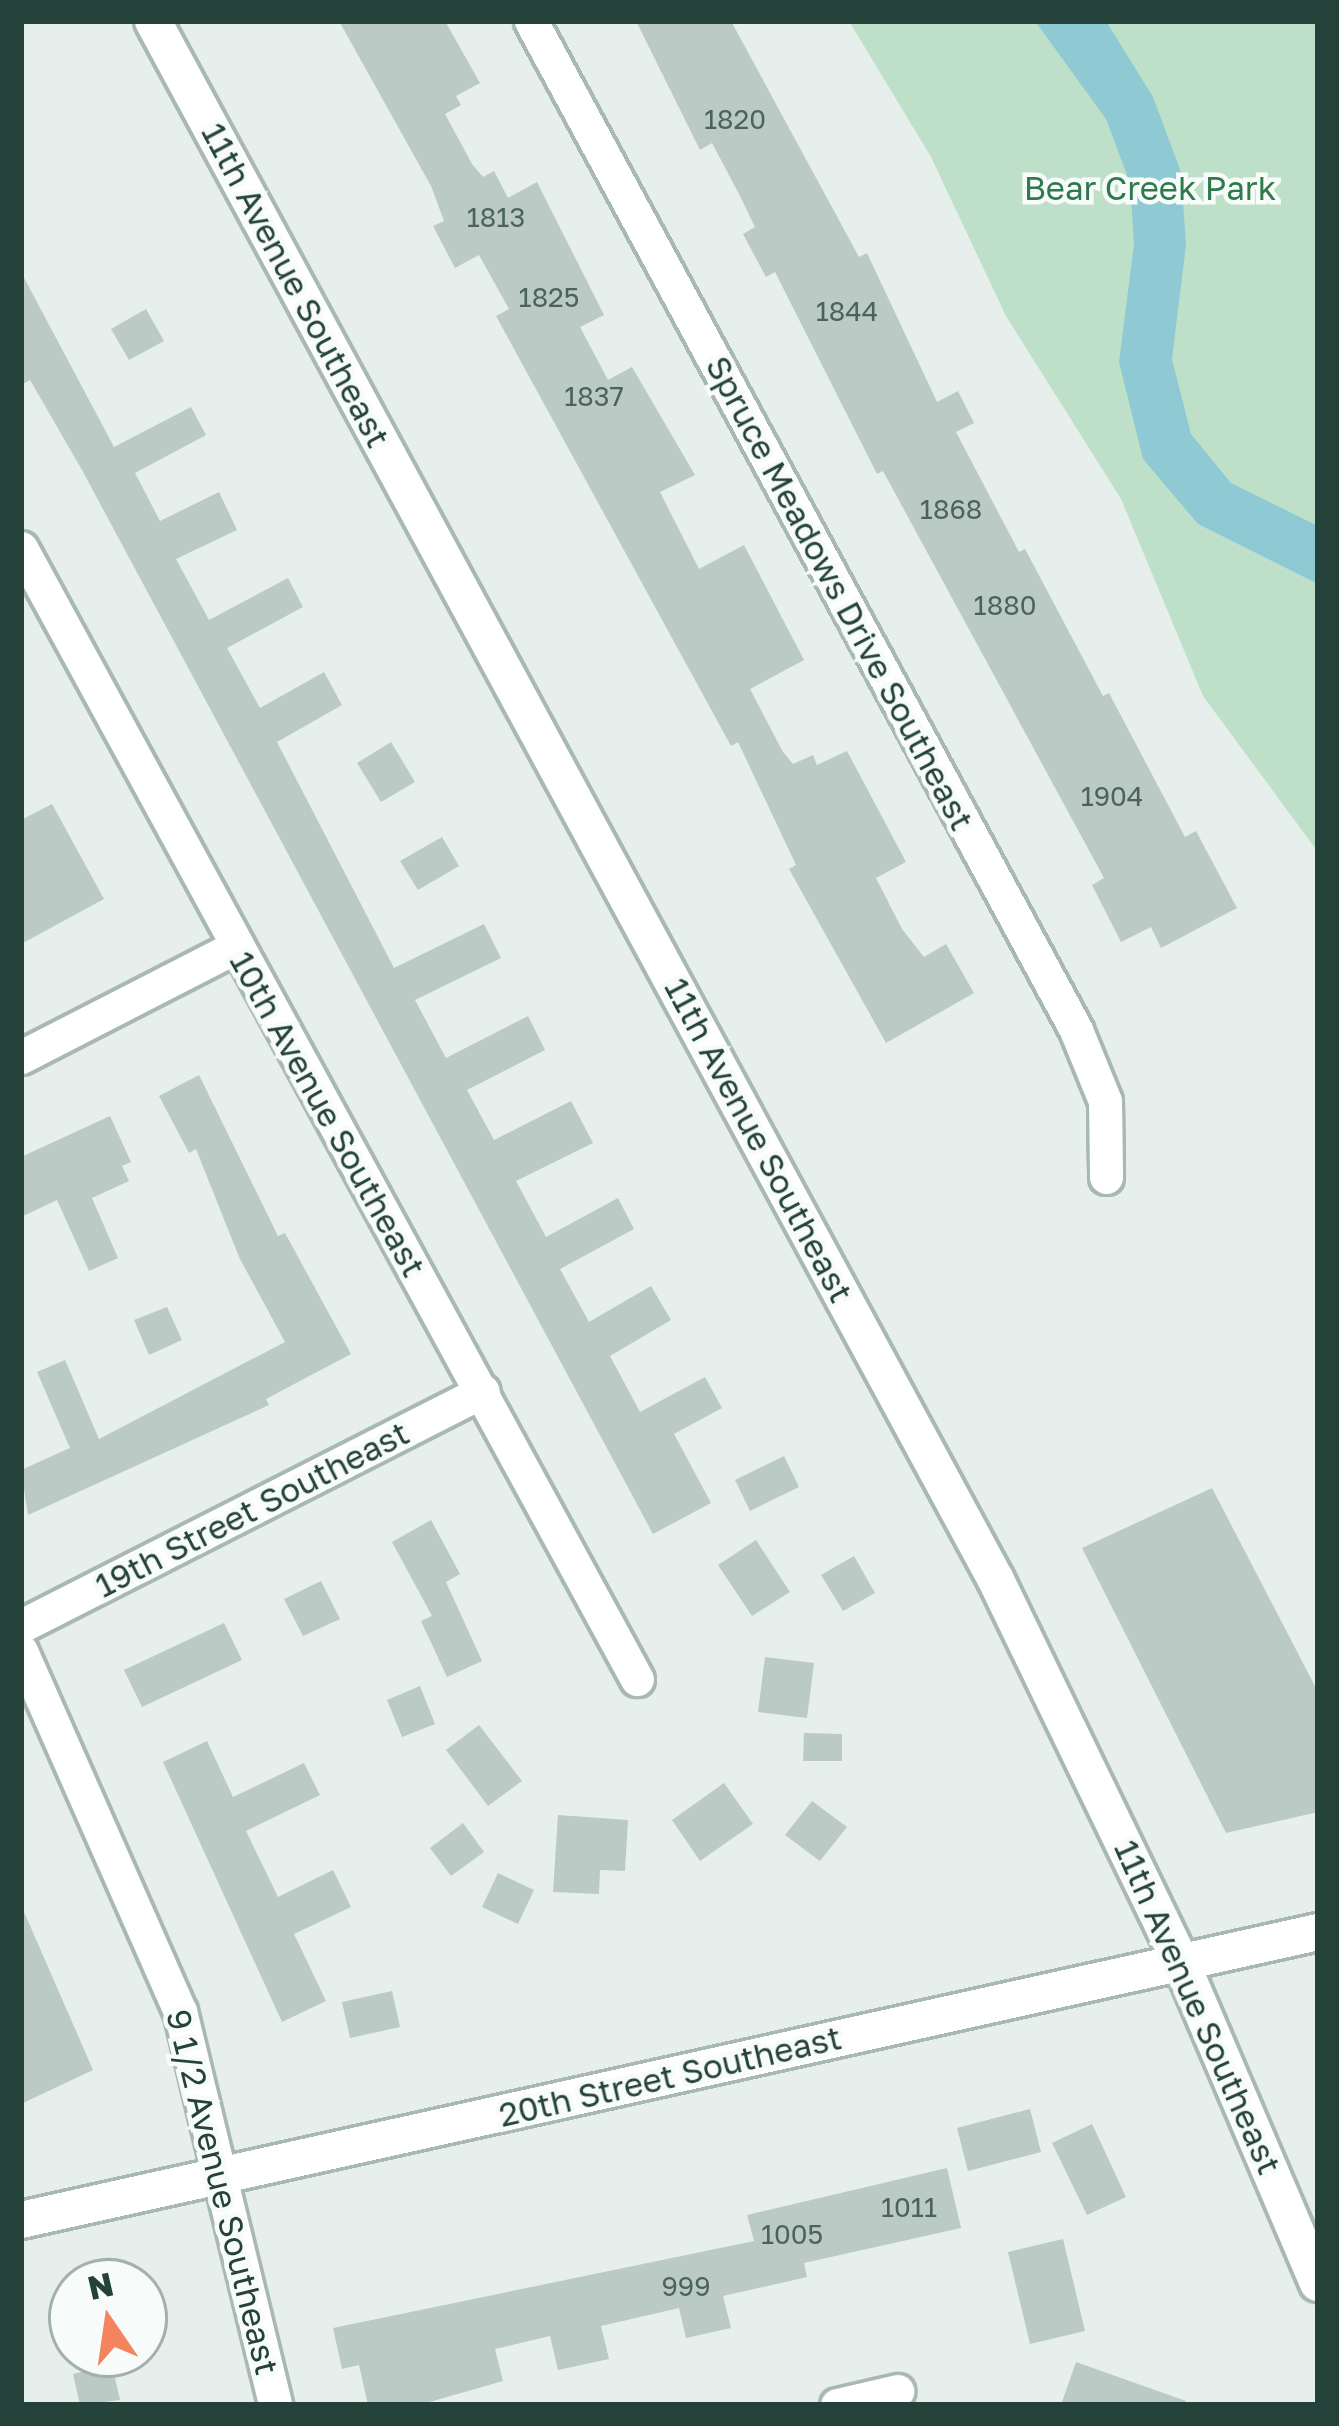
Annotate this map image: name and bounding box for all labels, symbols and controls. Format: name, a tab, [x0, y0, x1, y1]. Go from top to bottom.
house number: 1820	[704, 104, 766, 136]
street label: 11th Avenue Southeast	[194, 116, 398, 454]
park label: Bear Creek Park	[1024, 168, 1276, 208]
house number: 1813	[467, 202, 525, 234]
house number: 1825	[519, 282, 579, 314]
house number: 1844	[816, 296, 878, 328]
street label: Spruce Meadows Drive Southeast	[698, 349, 982, 837]
house number: 1837	[564, 381, 624, 413]
house number: 1868	[920, 494, 982, 526]
house number: 1880	[974, 590, 1036, 622]
house number: 1904	[1081, 781, 1143, 813]
street label: 10th Avenue Southeast	[222, 944, 434, 1284]
street label: 11th Avenue Southeast	[657, 971, 861, 1309]
street label: 19th Street Southeast	[89, 1413, 415, 1605]
street label: 11th Avenue Southeast	[1106, 1834, 1290, 2180]
street label: 9 1/2 Avenue Southeast	[158, 2005, 288, 2379]
street label: 20th Street Southeast	[495, 2017, 845, 2135]
house number: 1011	[881, 2192, 937, 2224]
house number: 1005	[761, 2219, 823, 2251]
north arrow	[48, 2258, 168, 2378]
text: N	[84, 2264, 117, 2307]
house number: 999	[661, 2271, 711, 2303]

